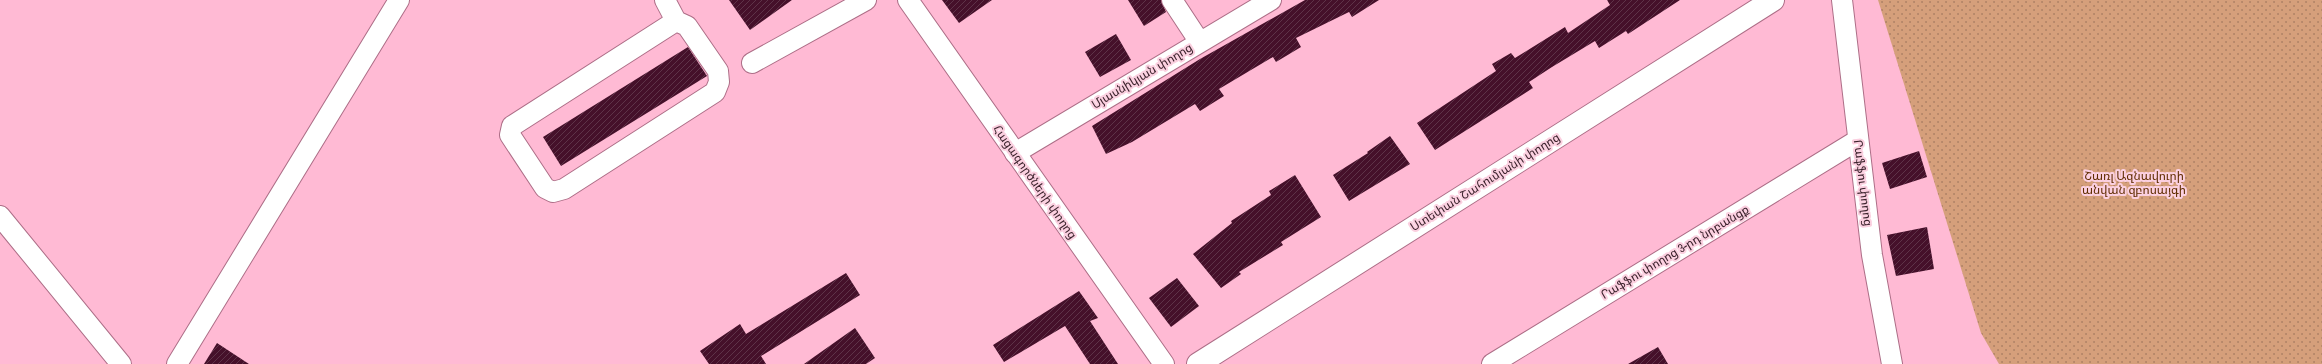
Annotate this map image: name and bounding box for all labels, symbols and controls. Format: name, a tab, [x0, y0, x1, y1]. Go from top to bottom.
street label: Մյասնիկյան փողոց	[1088, 39, 1196, 113]
street label: Հացագործների փողոց	[990, 122, 1080, 242]
street label: Ստեփան Շահումյանի փողոց	[1407, 129, 1563, 235]
street label: Րաֆֆու փողոց	[1850, 139, 1876, 227]
park label: Շառլ Ազնավուրի անվան զբոսայգի	[2082, 168, 2186, 198]
street label: Րաֆֆու փողոց 3-րդ նրբանցք	[1598, 201, 1752, 303]

